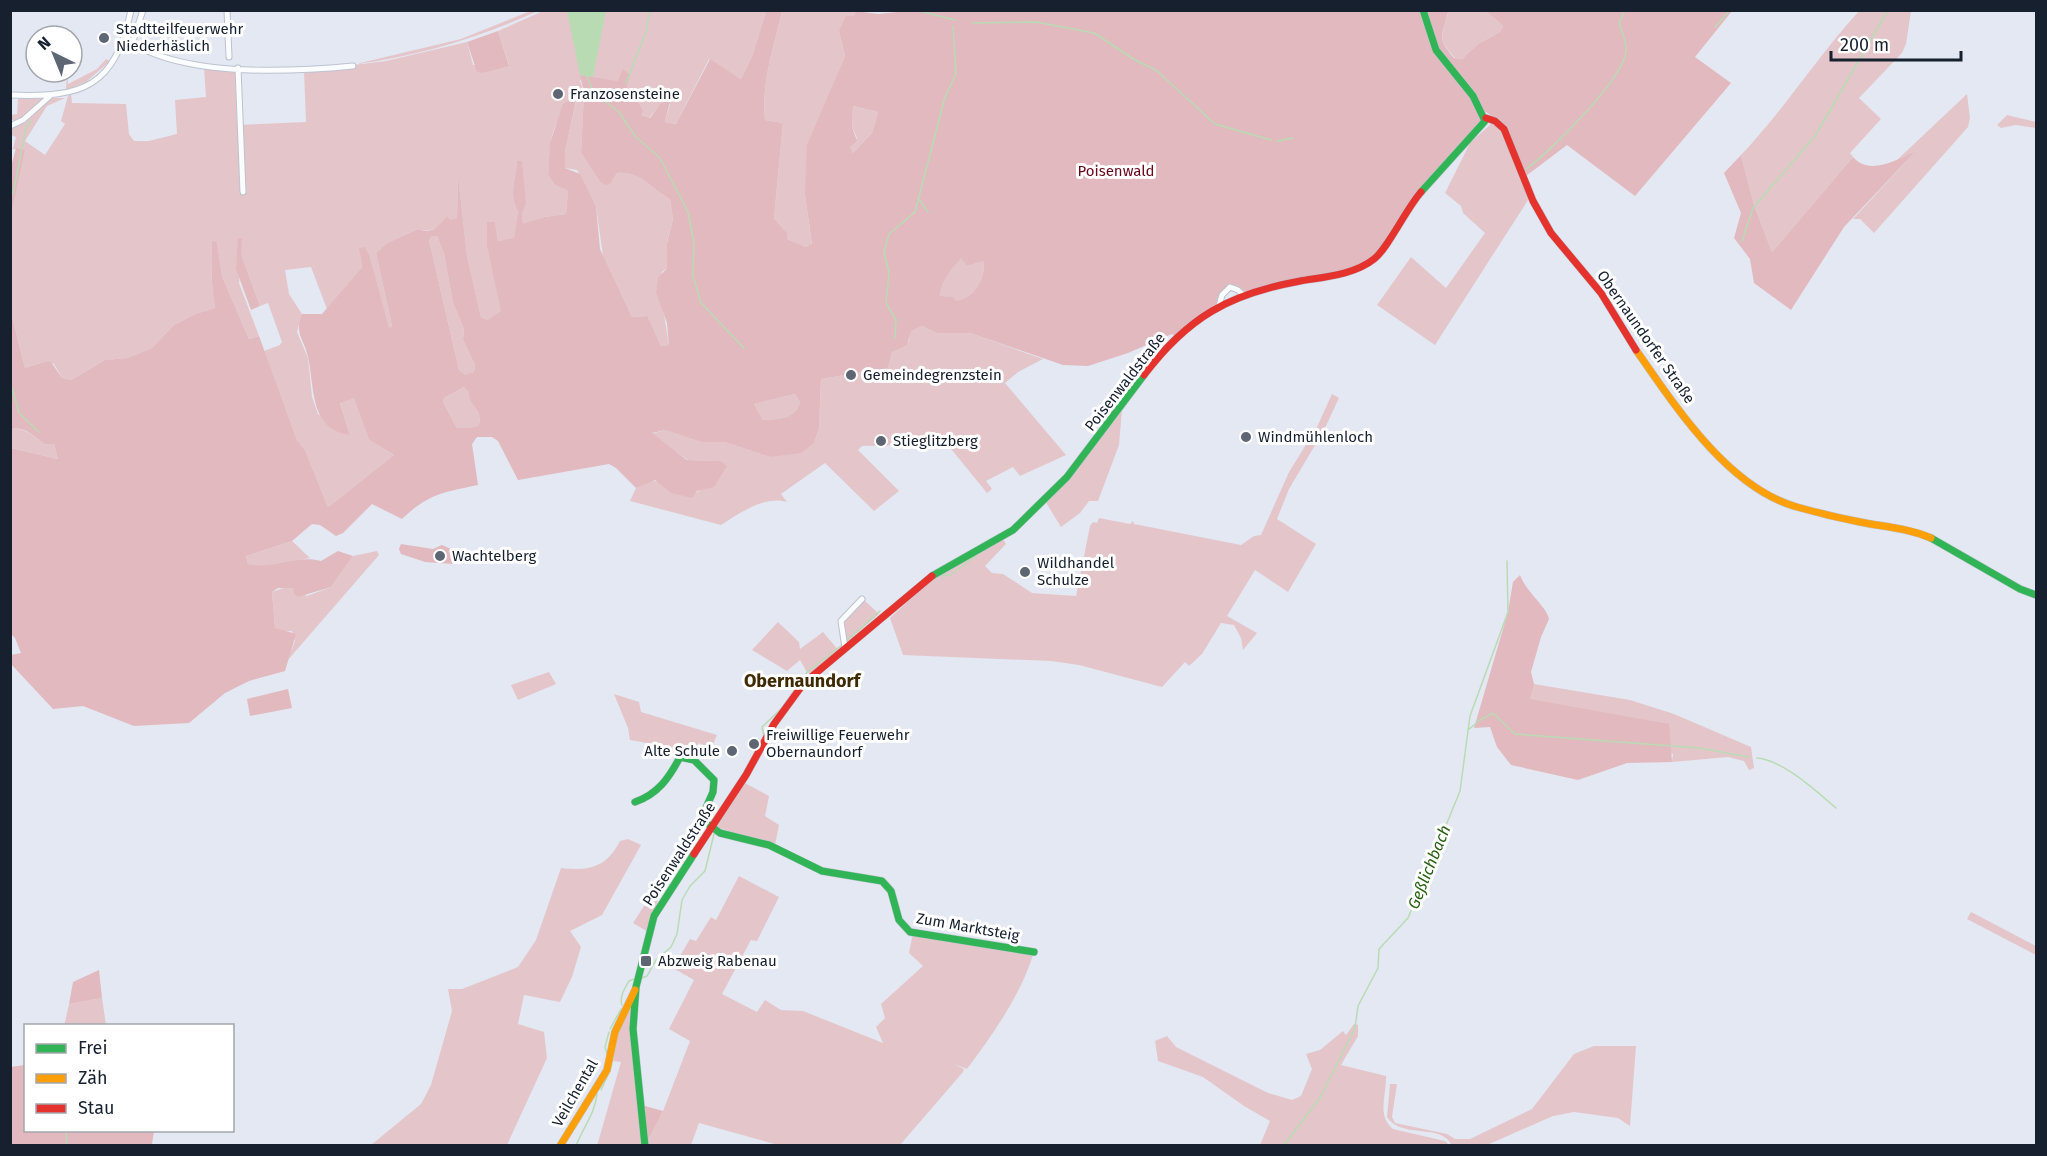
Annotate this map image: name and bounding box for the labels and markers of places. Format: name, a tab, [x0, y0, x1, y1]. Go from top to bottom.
place label: Stadtteilfeuerwehr Niederhäslich	[116, 20, 243, 55]
marker: Stadtteilfeuerwehr Niederhäslich	[97, 31, 111, 45]
place label: Franzosensteine	[570, 85, 680, 103]
marker: Franzosensteine	[551, 87, 565, 101]
place label: Gemeindegrenzstein	[863, 366, 1002, 384]
marker: Gemeindegrenzstein	[844, 368, 858, 382]
place label: Windmühlenloch	[1258, 428, 1373, 446]
marker: Windmühlenloch	[1239, 430, 1253, 444]
place label: Stieglitzberg	[893, 432, 978, 450]
marker: Stieglitzberg	[874, 434, 888, 448]
place label: Wachtelberg	[452, 547, 536, 565]
marker: Wachtelberg	[433, 549, 447, 563]
place label: Wildhandel Schulze	[1037, 554, 1115, 589]
marker: Wildhandel Schulze	[1018, 565, 1032, 579]
place label: Freiwillige Feuerwehr Obernaundorf	[766, 726, 910, 761]
marker: Freiwillige Feuerwehr Obernaundorf	[747, 737, 761, 751]
place label: Alte Schule	[644, 742, 720, 760]
marker: Alte Schule	[725, 744, 739, 758]
place label: Abzweig Rabenau	[658, 952, 777, 970]
marker: Abzweig Rabenau	[639, 954, 653, 968]

